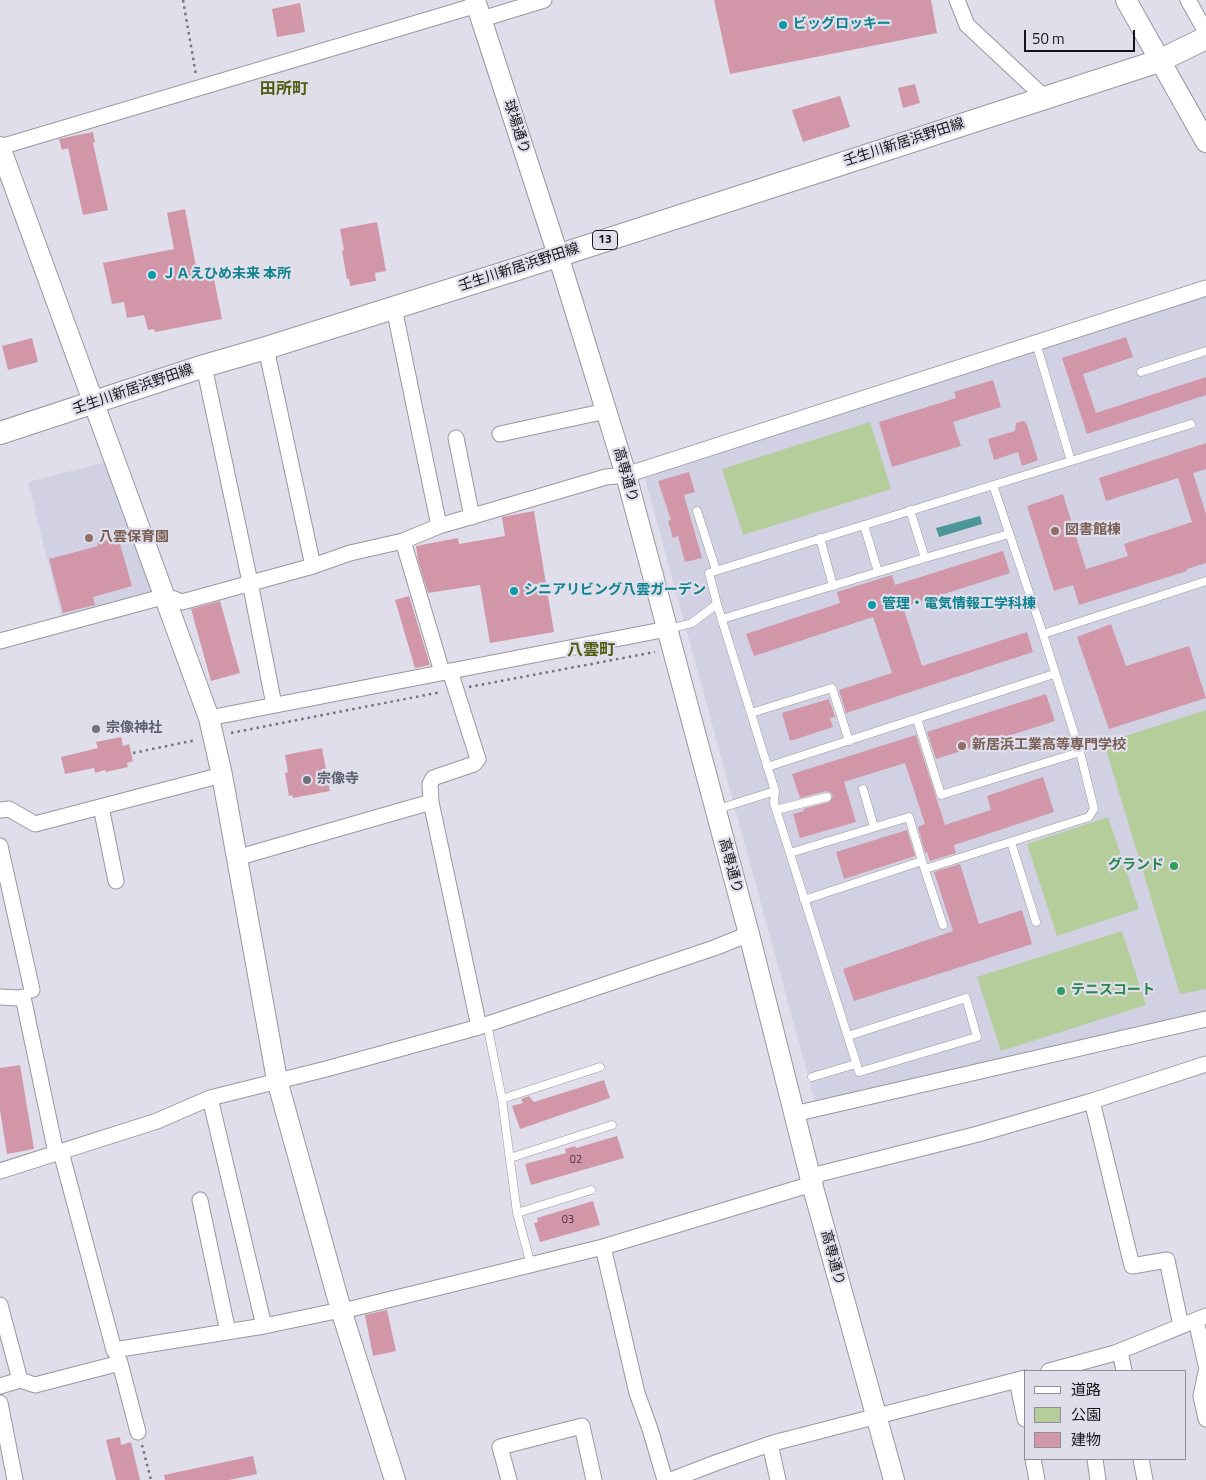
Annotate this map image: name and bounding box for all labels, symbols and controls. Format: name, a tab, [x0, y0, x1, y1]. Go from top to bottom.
place label: ビッグロッキー	[793, 17, 891, 33]
marker: ビッグロッキー	[777, 19, 789, 31]
scale bar	[1026, 20, 1137, 52]
text: 50 m	[1032, 27, 1065, 50]
district label: 田所町	[260, 80, 308, 100]
street label: 球場通り	[499, 98, 533, 156]
street label: 壬生川新居浜野田線	[841, 116, 967, 170]
road number: 13	[592, 230, 618, 250]
street label: 壬生川新居浜野田線	[456, 241, 582, 295]
place label: ＪＡえひめ未来 本所	[162, 267, 291, 283]
marker: ＪＡえひめ未来 本所	[146, 269, 158, 281]
street label: 壬生川新居浜野田線	[71, 362, 195, 418]
street label: 高専通り	[609, 446, 641, 504]
place label: 図書館棟	[1065, 523, 1121, 539]
marker: 図書館棟	[1049, 525, 1061, 537]
place label: 八雲保育園	[99, 530, 169, 546]
marker: 八雲保育園	[83, 532, 95, 544]
place label: シニアリビング八雲ガーデン	[524, 583, 706, 599]
marker: シニアリビング八雲ガーデン	[508, 585, 520, 597]
place label: 管理・電気情報工学科棟	[882, 597, 1036, 613]
marker: 管理・電気情報工学科棟	[866, 599, 878, 611]
district label: 八雲町	[567, 641, 615, 661]
place label: 宗像神社	[106, 721, 162, 737]
marker: 宗像神社	[90, 723, 102, 735]
place label: 新居浜工業高等専門学校	[972, 738, 1126, 754]
marker: 新居浜工業高等専門学校	[956, 740, 968, 752]
place label: 宗像寺	[317, 772, 359, 788]
marker: 宗像寺	[301, 774, 313, 786]
street label: 高専通り	[715, 837, 745, 895]
place label: グランド	[1108, 858, 1164, 874]
marker: グランド	[1168, 860, 1180, 872]
place label: テニスコート	[1071, 983, 1155, 999]
marker: テニスコート	[1055, 985, 1067, 997]
house number: 02	[570, 1153, 582, 1167]
house number: 03	[562, 1213, 574, 1227]
street label: 高専通り	[817, 1229, 847, 1287]
legend	[1024, 1370, 1186, 1460]
text: 道路	[1071, 1378, 1101, 1401]
text: 公園	[1071, 1403, 1101, 1426]
text: 建物	[1071, 1428, 1101, 1451]

